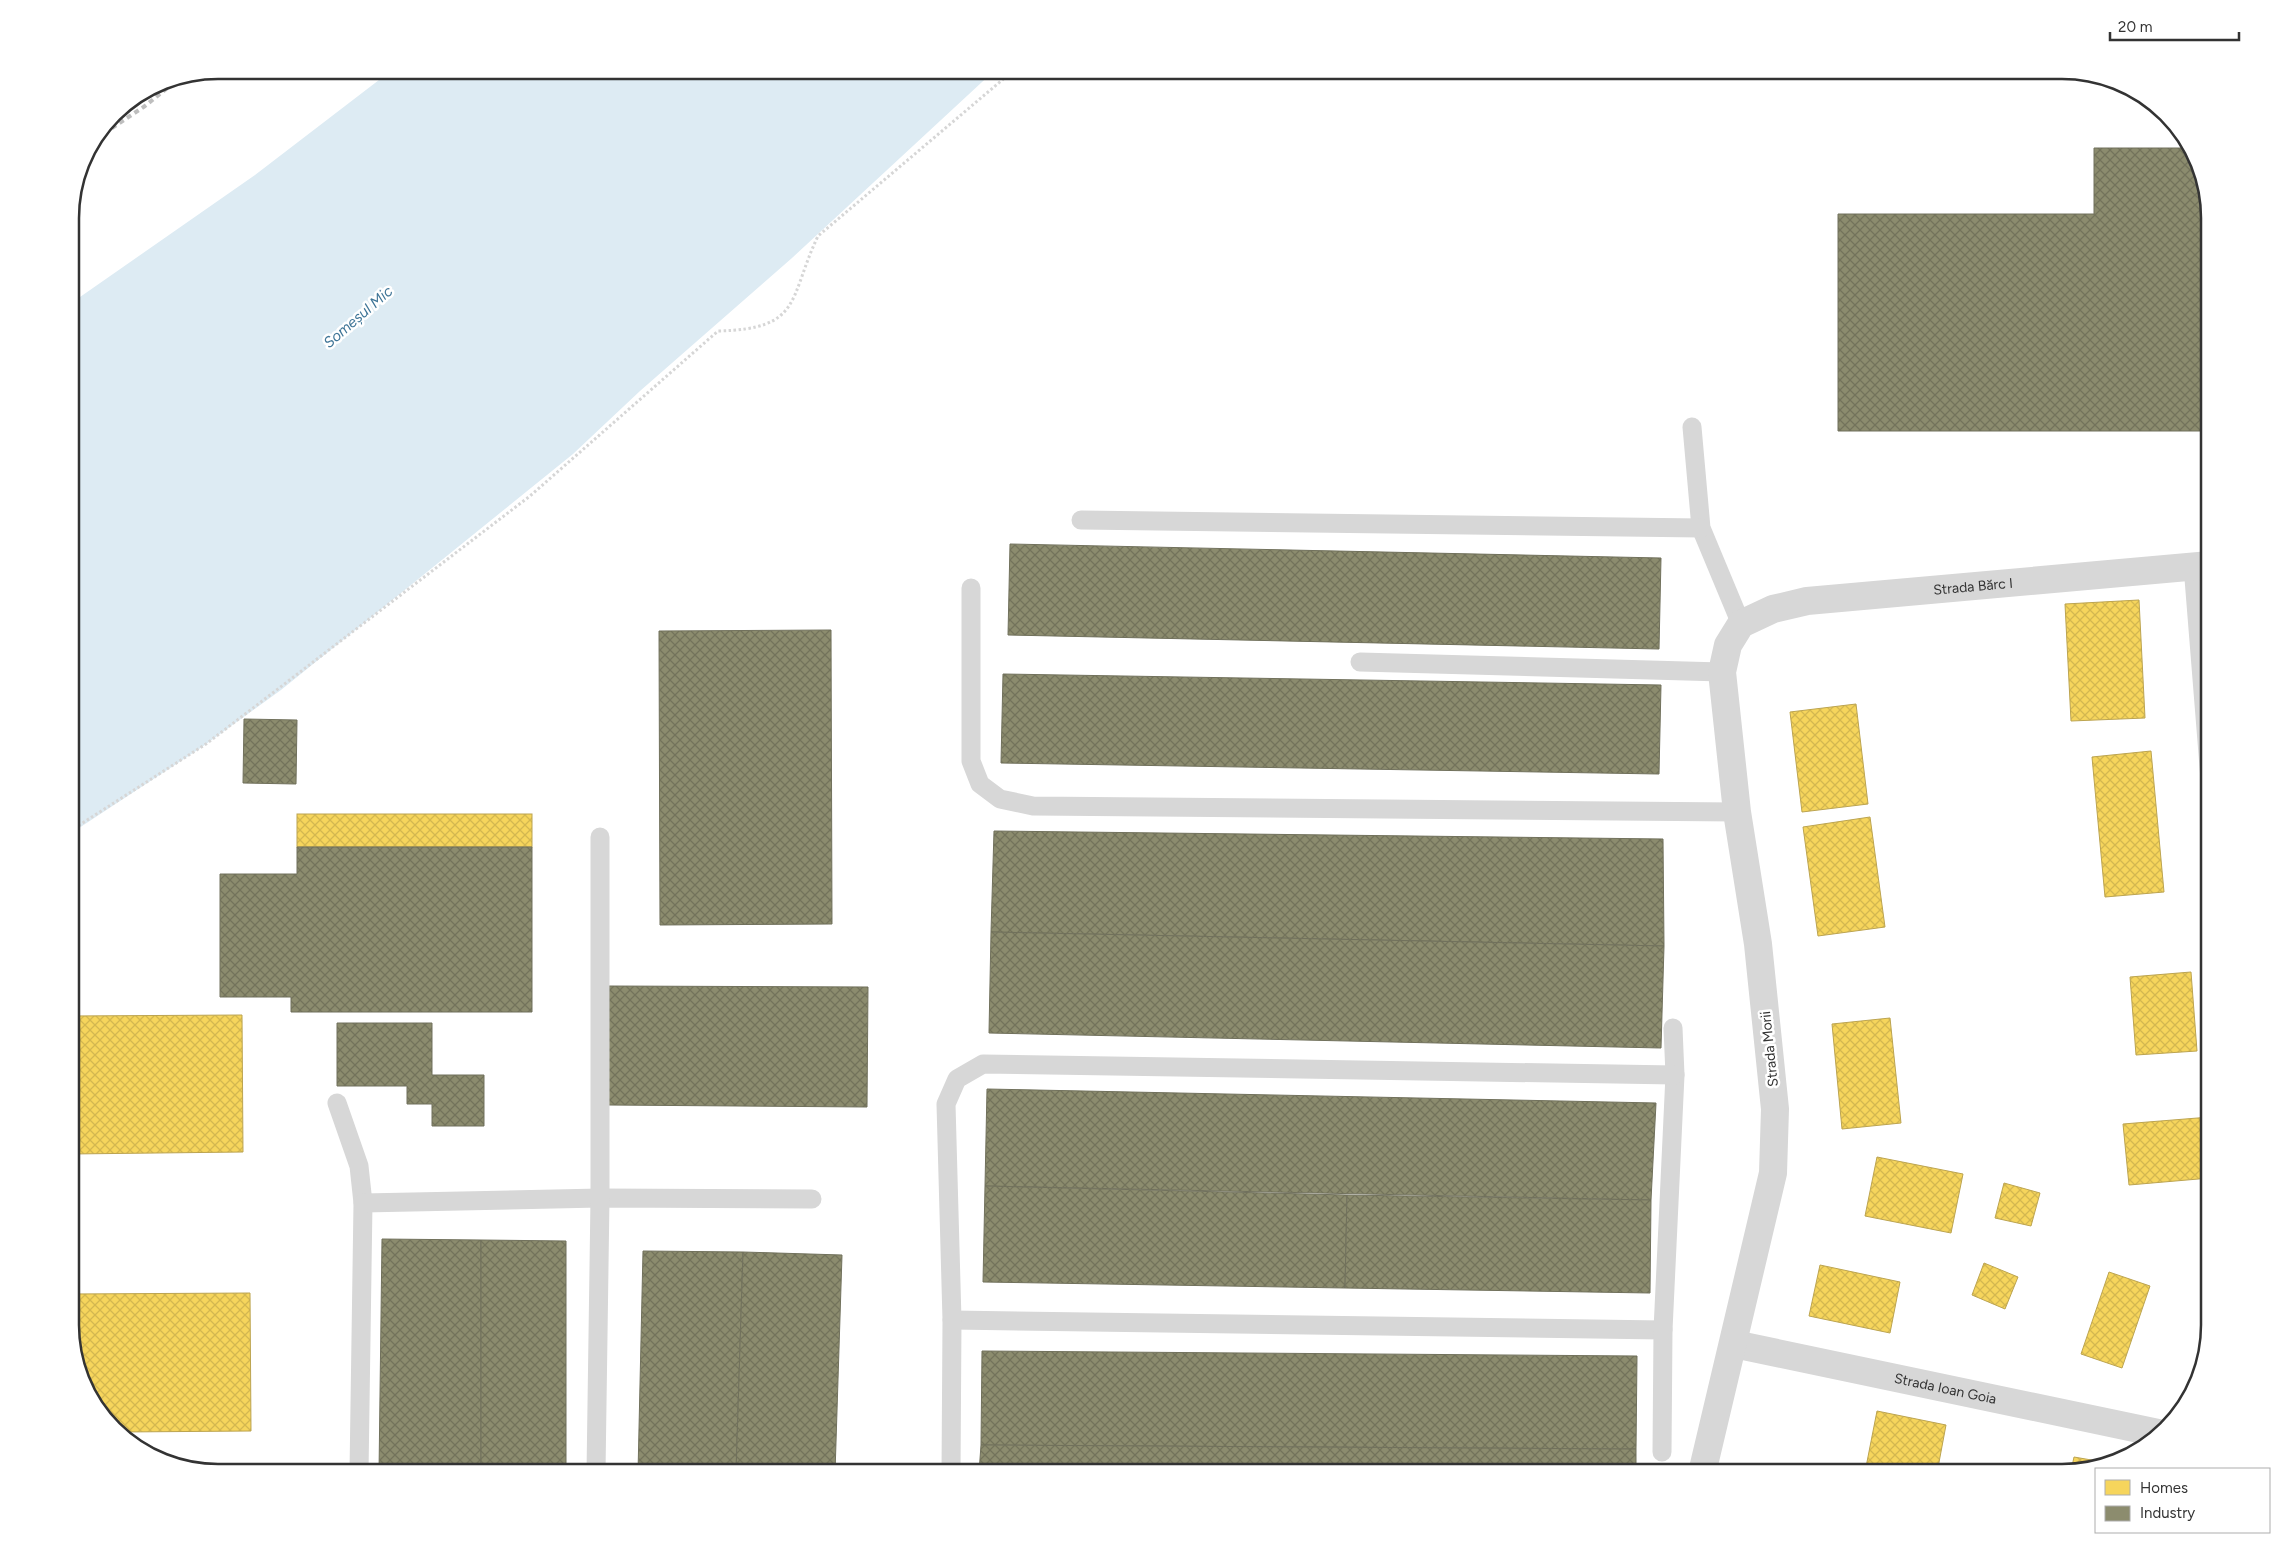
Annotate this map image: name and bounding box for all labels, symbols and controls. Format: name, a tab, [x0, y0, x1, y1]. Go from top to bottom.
scale bar	[2110, 10, 2239, 42]
text: 20 m	[2118, 18, 2152, 36]
water label: Someșul Mic	[320, 282, 396, 352]
street label: Strada Bărc I	[1933, 575, 2014, 599]
street label: Strada Morii	[1757, 1010, 1782, 1088]
street label: Strada Ioan Goia	[1893, 1370, 1998, 1408]
legend	[2095, 1468, 2270, 1533]
text: Homes	[2140, 1479, 2188, 1497]
text: Industry	[2140, 1504, 2195, 1522]

